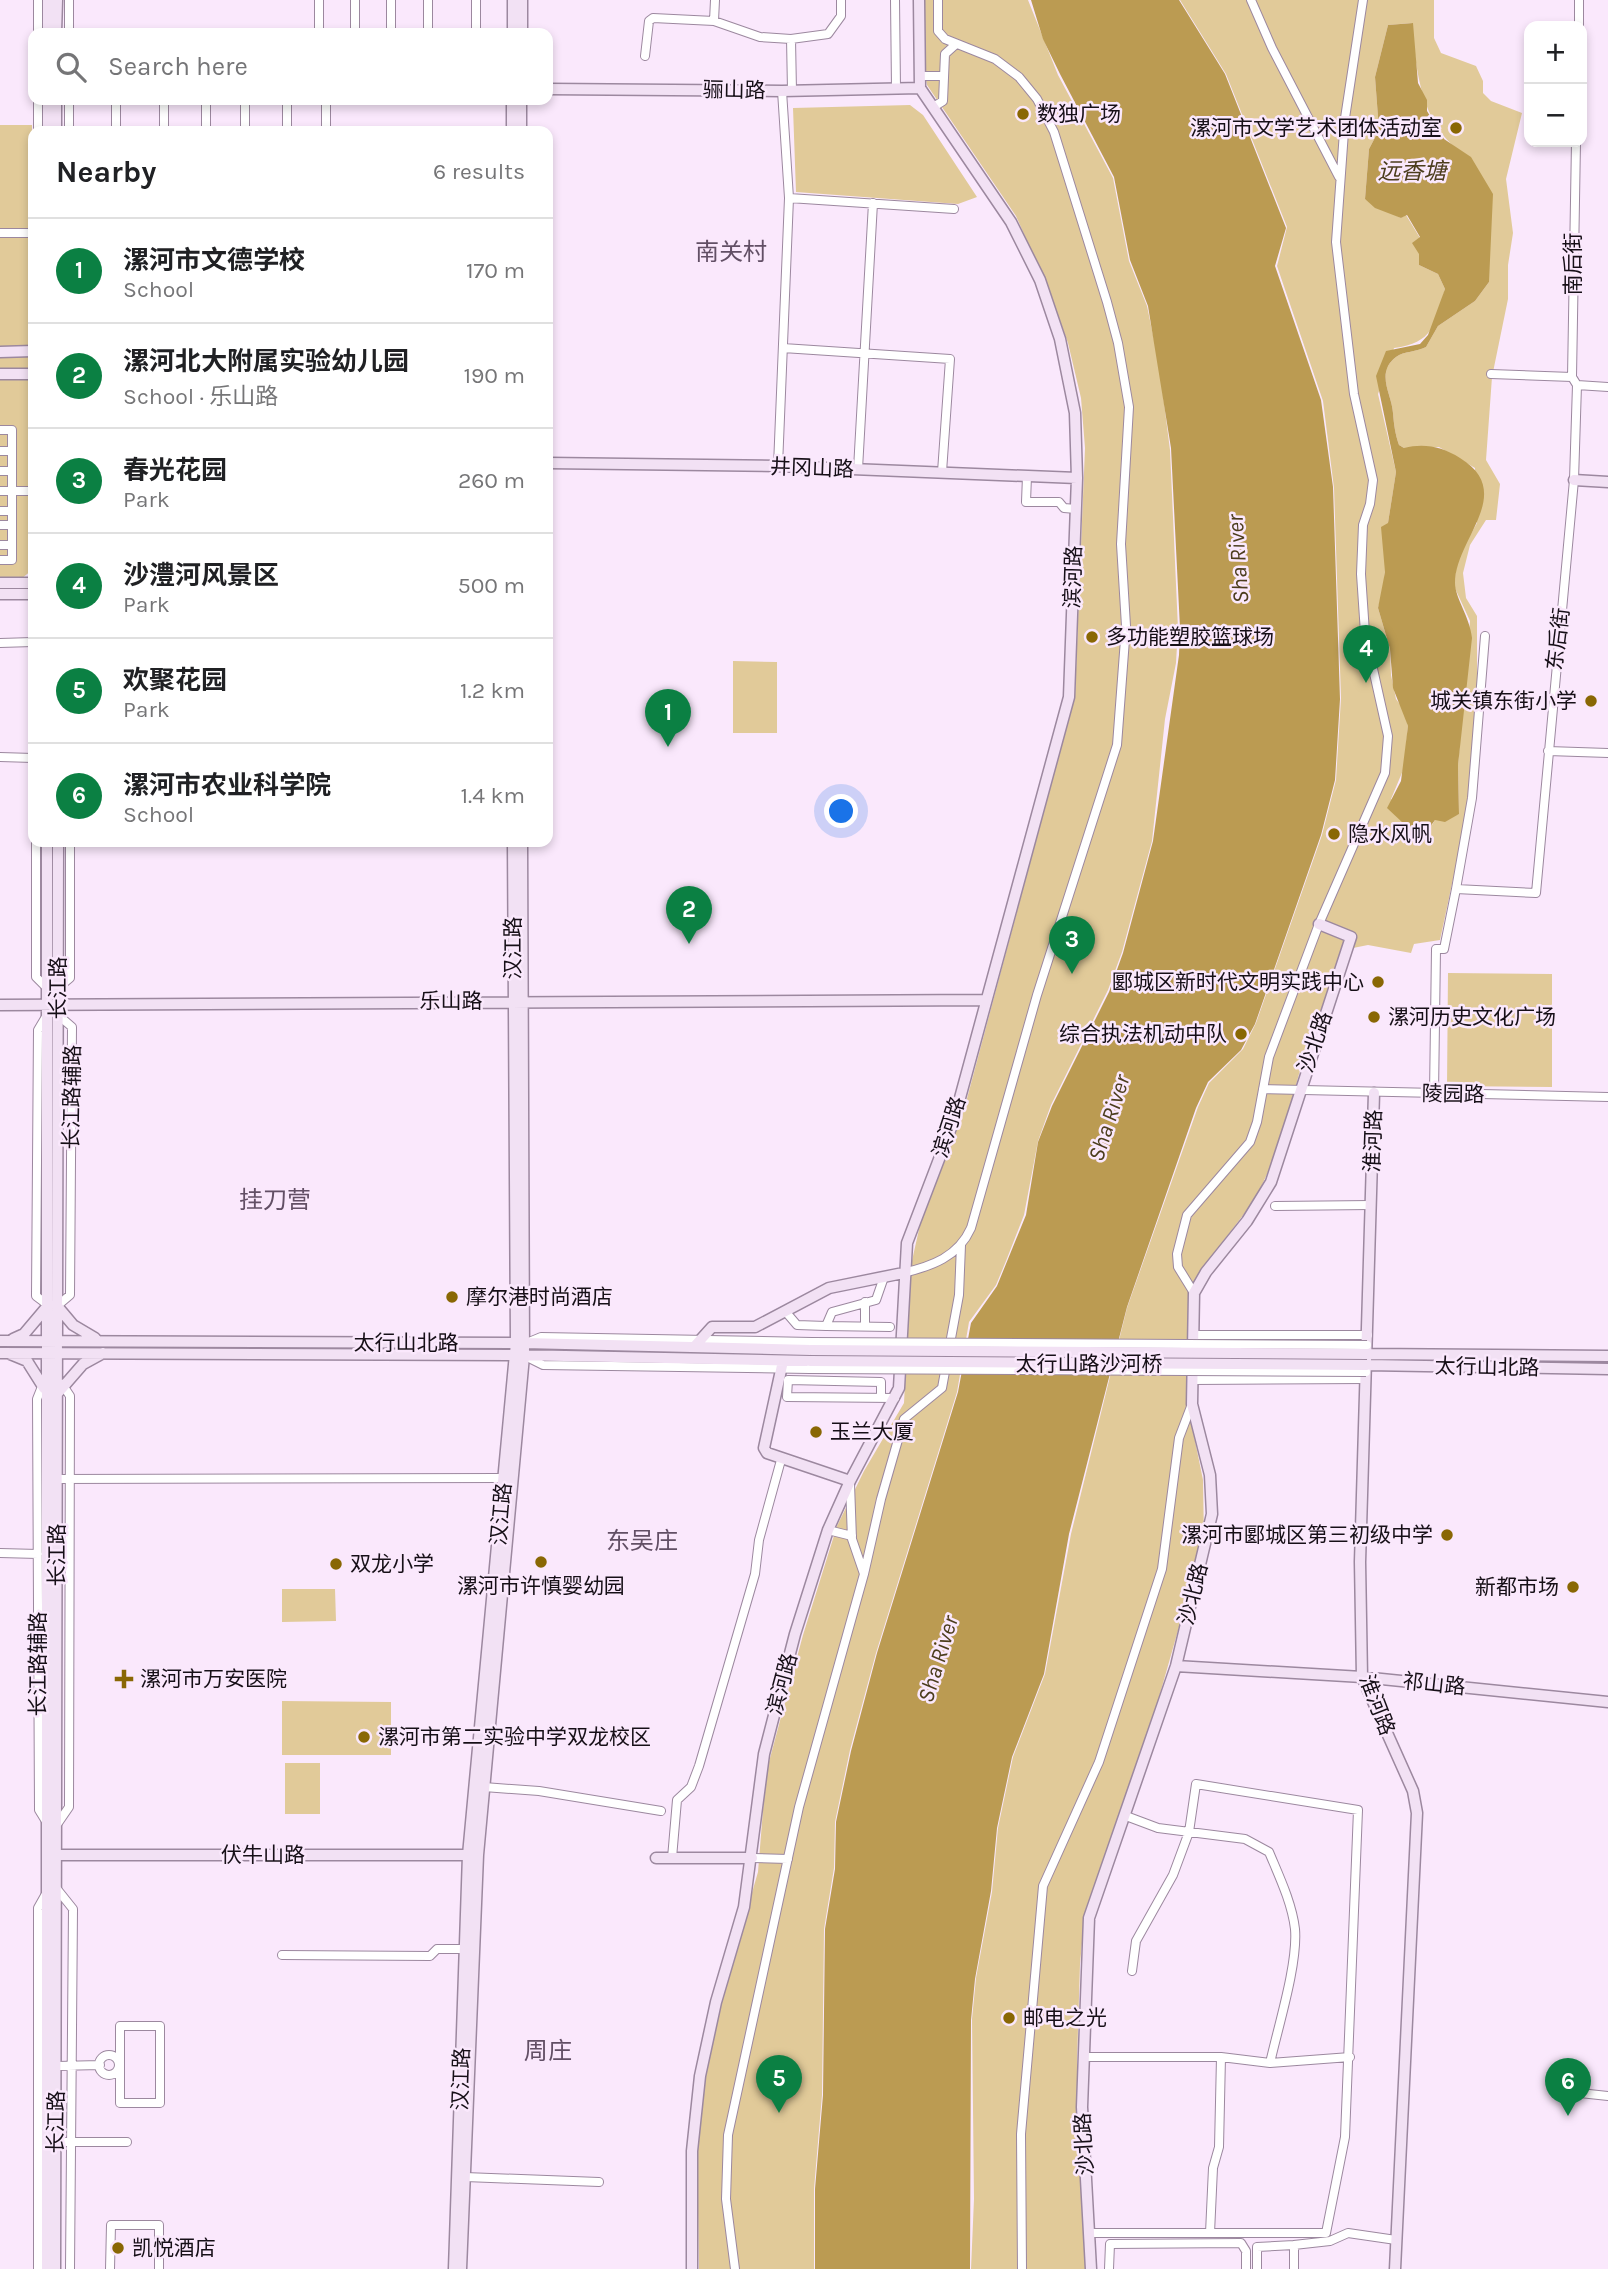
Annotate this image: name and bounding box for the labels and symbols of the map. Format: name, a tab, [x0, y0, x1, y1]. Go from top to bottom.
street label: 骊山路	[702, 77, 766, 103]
place label: 数独广场	[1037, 102, 1121, 126]
marker: 数独广场	[1015, 106, 1031, 122]
place label: 漯河市文学艺术团体活动室	[1190, 116, 1442, 140]
marker: 漯河市文学艺术团体活动室	[1448, 120, 1464, 136]
water label: 远香塘	[1378, 158, 1451, 185]
street label: 南后街	[1561, 233, 1585, 296]
district label: 南关村	[695, 238, 767, 266]
street label: 井冈山路	[770, 455, 854, 481]
water label: Sha River	[1221, 512, 1255, 605]
street label: 滨河路	[1060, 545, 1086, 609]
street label: 东后街	[1542, 606, 1574, 672]
place label: 多功能塑胶篮球场	[1106, 625, 1274, 649]
pin: 4	[1343, 625, 1389, 683]
marker: 多功能塑胶篮球场	[1084, 629, 1100, 645]
pin: 1	[645, 689, 691, 747]
place label: 城关镇东街小学	[1430, 689, 1577, 713]
marker: 城关镇东街小学	[1583, 693, 1599, 709]
your location	[824, 794, 858, 828]
place label: 隐水风帆	[1348, 822, 1432, 846]
marker: 隐水风帆	[1326, 826, 1342, 842]
pin: 2	[666, 886, 712, 944]
pin: 3	[1049, 916, 1095, 974]
street label: 汉江路	[501, 917, 525, 980]
street label: 长江路	[46, 957, 70, 1020]
place label: 郾城区新时代文明实践中心	[1112, 970, 1364, 994]
marker: 郾城区新时代文明实践中心	[1370, 974, 1386, 990]
street label: 乐山路	[420, 989, 483, 1013]
place label: 漯河历史文化广场	[1388, 1005, 1556, 1029]
street label: 沙北路	[1293, 1008, 1337, 1076]
marker: 漯河历史文化广场	[1366, 1009, 1382, 1025]
place label: 综合执法机动中队	[1059, 1022, 1227, 1046]
marker: 综合执法机动中队	[1233, 1026, 1249, 1042]
street label: 长江路辅路	[59, 1044, 85, 1150]
water label: Sha River	[1082, 1070, 1136, 1165]
street label: 陵园路	[1421, 1081, 1485, 1107]
street label: 滨河路	[928, 1093, 970, 1161]
street label: 淮河路	[1360, 1109, 1386, 1173]
district label: 挂刀营	[239, 1186, 311, 1214]
place label: 摩尔港时尚酒店	[466, 1285, 613, 1309]
marker: 摩尔港时尚酒店	[444, 1289, 460, 1305]
street label: 太行山北路	[354, 1331, 459, 1355]
street label: 太行山路沙河桥	[1016, 1352, 1163, 1376]
street label: 太行山北路	[1434, 1354, 1540, 1380]
place label: 玉兰大厦	[830, 1420, 914, 1444]
marker: 玉兰大厦	[808, 1424, 824, 1440]
street label: 汉江路	[486, 1482, 516, 1546]
place label: 漯河市郾城区第三初级中学	[1181, 1523, 1433, 1547]
street label: 长江路	[45, 1524, 69, 1587]
district label: 东吴庄	[606, 1527, 678, 1555]
marker: 漯河市郾城区第三初级中学	[1439, 1527, 1455, 1543]
place label: 双龙小学	[350, 1552, 434, 1576]
marker: 漯河市许慎婴幼园	[533, 1554, 549, 1570]
marker: 双龙小学	[328, 1556, 344, 1572]
street label: 沙北路	[1174, 1561, 1212, 1627]
place label: 漯河市许慎婴幼园	[457, 1574, 625, 1598]
place label: 新都市场	[1475, 1575, 1559, 1599]
marker: 新都市场	[1565, 1579, 1581, 1595]
water label: Sha River	[912, 1611, 964, 1706]
street label: 长江路辅路	[26, 1612, 50, 1717]
street label: 滨河路	[762, 1650, 802, 1718]
place label: 漯河市万安医院	[140, 1667, 287, 1691]
marker: 漯河市万安医院	[114, 1669, 134, 1689]
street label: 祁山路	[1401, 1669, 1467, 1699]
street label: 淮河路	[1355, 1671, 1399, 1739]
place label: 漯河市第二实验中学双龙校区	[378, 1725, 651, 1749]
marker: 漯河市第二实验中学双龙校区	[356, 1729, 372, 1745]
street label: 伏牛山路	[221, 1843, 305, 1867]
place label: 邮电之光	[1023, 2006, 1107, 2030]
marker: 邮电之光	[1001, 2010, 1017, 2026]
district label: 周庄	[524, 2037, 572, 2065]
street label: 汉江路	[448, 2047, 474, 2111]
pin: 5	[756, 2055, 802, 2113]
pin: 6	[1545, 2058, 1591, 2116]
street label: 长江路	[43, 2090, 69, 2154]
street label: 沙北路	[1070, 2112, 1098, 2176]
place label: 凯悦酒店	[132, 2236, 216, 2260]
marker: 凯悦酒店	[110, 2240, 126, 2256]

